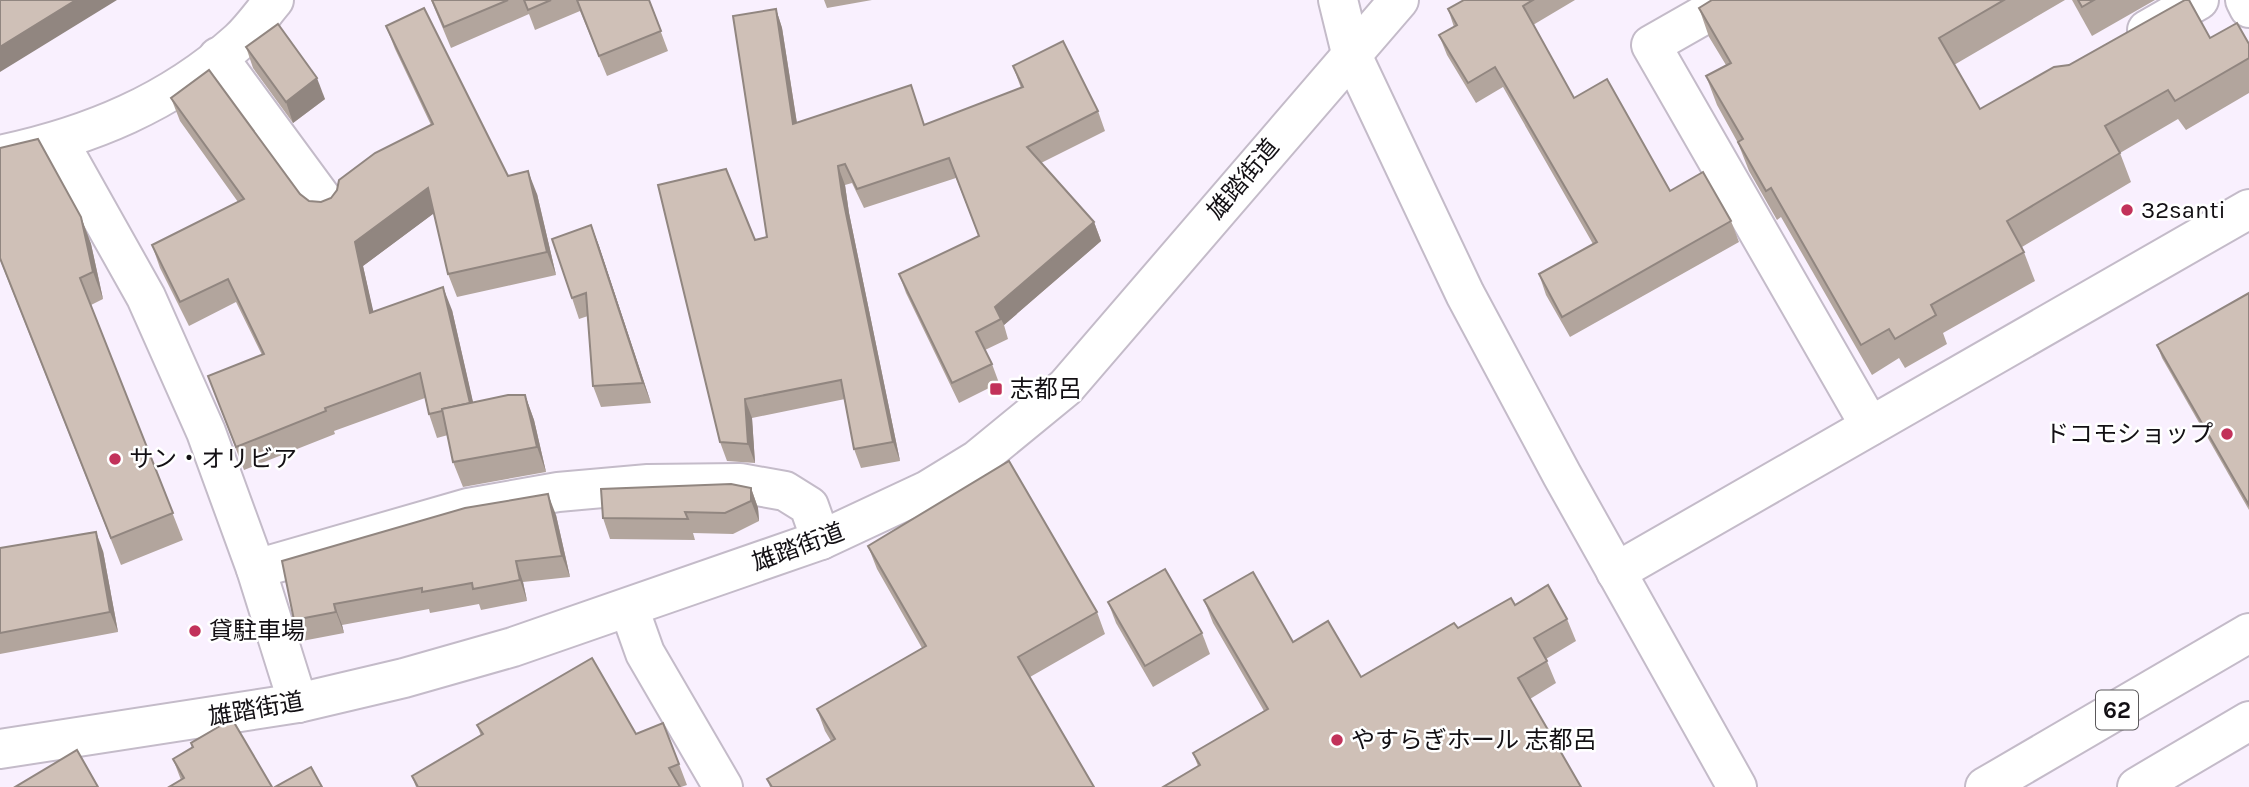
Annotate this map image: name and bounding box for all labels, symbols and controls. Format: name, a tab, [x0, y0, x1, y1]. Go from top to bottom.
street label: 雄踏街道	[1201, 133, 1285, 225]
place label: 32santi	[2141, 196, 2226, 224]
marker: 32santi	[2119, 202, 2135, 218]
place label: 志都呂	[1010, 375, 1082, 403]
marker: 志都呂	[988, 381, 1004, 397]
place label: ドコモショップ	[2045, 420, 2213, 448]
marker: ドコモショップ	[2219, 426, 2235, 442]
place label: サン・オリビア	[129, 445, 297, 473]
marker: サン・オリビア	[107, 451, 123, 467]
street label: 雄踏街道	[748, 517, 848, 577]
place label: 貸駐車場	[209, 617, 305, 645]
marker: 貸駐車場	[187, 623, 203, 639]
street label: 雄踏街道	[206, 687, 306, 731]
road number: 62	[2096, 690, 2138, 730]
place label: やすらぎホール 志都呂	[1351, 726, 1597, 754]
marker: やすらぎホール 志都呂	[1329, 732, 1345, 748]

